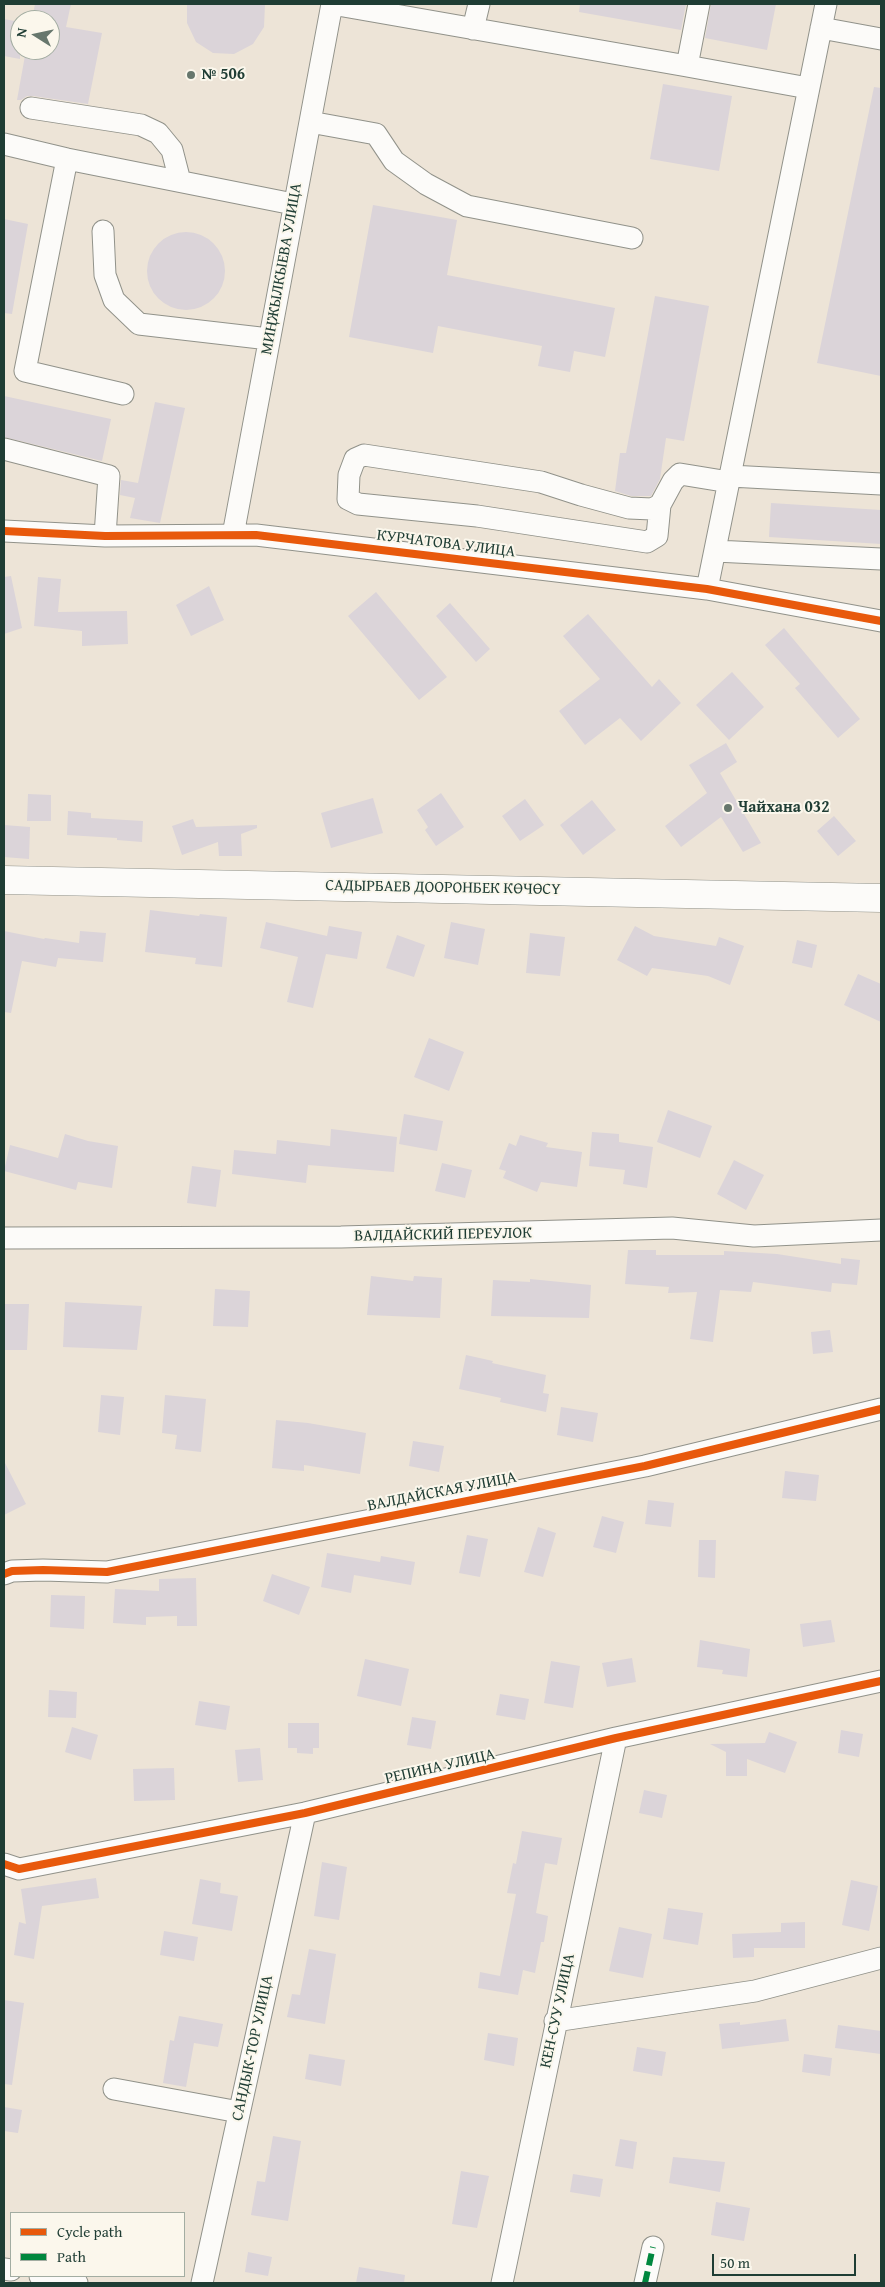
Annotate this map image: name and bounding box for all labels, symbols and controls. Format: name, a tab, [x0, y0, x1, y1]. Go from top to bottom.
north arrow	[10, 10, 60, 60]
text: N	[11, 26, 32, 39]
place label: № 506	[201, 65, 245, 85]
marker: № 506	[185, 69, 197, 81]
street label: МИҢЖЫЛКЫЕВА УЛИЦА	[257, 182, 307, 356]
street label: КУРЧАТОВА УЛИЦА	[376, 526, 516, 562]
place label: Чайхана 032	[738, 798, 829, 818]
marker: Чайхана 032	[722, 802, 734, 814]
street label: САДЫРБАЕВ ДООРОНБЕК КӨЧӨСҮ	[325, 876, 561, 900]
street label: ВАЛДАЙСКИЙ ПЕРЕУЛОК	[354, 1224, 532, 1246]
street label: ВАЛДАЙСКАЯ УЛИЦА	[366, 1468, 518, 1516]
street label: РЕПИНА УЛИЦА	[383, 1745, 497, 1789]
street label: КЕН-СУУ УЛИЦА	[537, 1952, 579, 2070]
street label: САНДЫК-ТОР УЛИЦА	[228, 1973, 278, 2123]
legend	[10, 2212, 185, 2277]
text: Cycle path	[57, 2221, 123, 2242]
scale bar	[715, 2244, 859, 2276]
text: Path	[57, 2246, 86, 2267]
text: 50 m	[720, 2252, 750, 2273]

